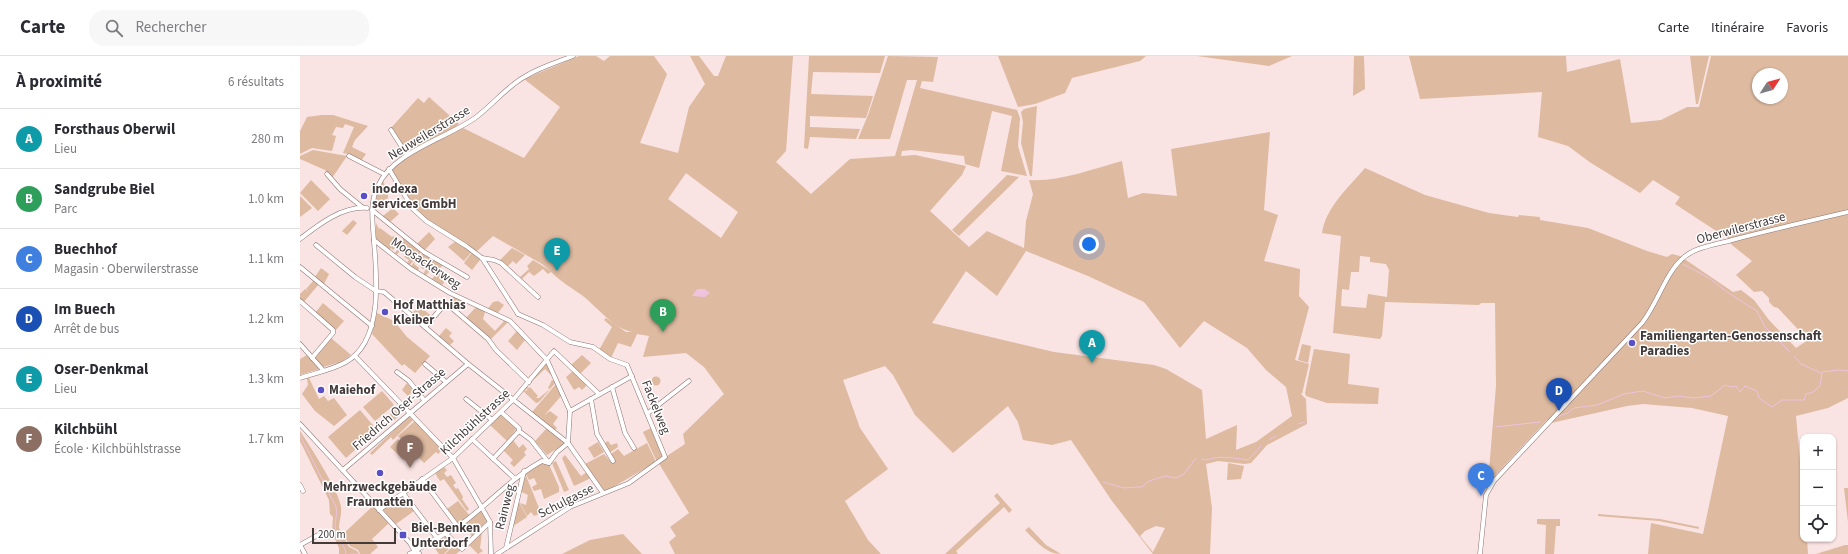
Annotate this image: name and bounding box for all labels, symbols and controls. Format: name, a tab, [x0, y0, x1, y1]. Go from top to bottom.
search box	[89, 10, 369, 46]
text: Carte	[20, 14, 65, 41]
icon: search	[103, 17, 125, 39]
text: Rechercher	[135, 17, 206, 38]
text: Carte	[1658, 18, 1689, 38]
text: Itinéraire	[1711, 18, 1764, 38]
text: Favoris	[1786, 18, 1828, 38]
north arrow	[1752, 68, 1788, 104]
text: À proximité	[16, 70, 102, 94]
text: 6 résultats	[228, 73, 284, 91]
street label: Neuweilerstrasse	[385, 101, 473, 165]
text: Forsthaus Oberwil	[54, 119, 175, 140]
text: A	[25, 130, 33, 148]
text: 280 m	[251, 130, 284, 148]
text: Lieu	[54, 140, 77, 158]
text: Sandgrube Biel	[54, 179, 155, 200]
place label: inodexa services GmbH	[372, 180, 457, 213]
text: B	[25, 190, 33, 208]
text: 1.0 km	[248, 190, 284, 208]
marker: inodexa services GmbH	[359, 191, 369, 201]
text: Parc	[54, 200, 78, 218]
street label: Oberwilerstrasse	[1694, 207, 1788, 249]
street label: Moosackerweg	[387, 233, 465, 293]
your location	[1079, 234, 1099, 254]
pin: E	[544, 238, 570, 271]
text: Buechhof	[54, 239, 117, 260]
text: C	[25, 250, 33, 268]
text: 1.1 km	[248, 250, 284, 268]
text: Magasin · Oberwilerstrasse	[54, 260, 199, 278]
place label: Hof Matthias Kleiber	[393, 296, 466, 329]
text: Im Buech	[54, 299, 115, 320]
pin: B	[650, 299, 676, 332]
marker: Hof Matthias Kleiber	[380, 307, 390, 317]
text: D	[25, 310, 33, 328]
text: 1.2 km	[248, 310, 284, 328]
text: Arrêt de bus	[54, 320, 119, 338]
place label: Familiengarten-Genossenschaft Paradies	[1640, 327, 1822, 360]
pin: A	[1079, 330, 1105, 363]
marker: Familiengarten-Genossenschaft Paradies	[1627, 338, 1637, 348]
text: Oser-Denkmal	[54, 359, 148, 380]
street label: Friedrich Oser-Strasse	[349, 364, 449, 454]
text: E	[25, 370, 33, 388]
text: 1.3 km	[248, 370, 284, 388]
street label: Fackelweg	[637, 377, 675, 437]
pin: D	[1546, 378, 1572, 411]
text: Lieu	[54, 380, 77, 398]
place label: Maiehof	[329, 381, 376, 399]
marker: Maiehof	[316, 385, 326, 395]
street label: Kilchbühlstrasse	[436, 385, 514, 459]
text: Kilchbühl	[54, 419, 117, 440]
text: F	[26, 430, 32, 448]
text: 1.7 km	[248, 430, 284, 448]
map controls	[1800, 434, 1836, 542]
button: +	[1800, 434, 1836, 470]
pin: F	[397, 435, 423, 468]
text: École · Kilchbühlstrasse	[54, 440, 181, 458]
pin: C	[1468, 463, 1494, 496]
marker: Mehrzweckgebäude Fraumatten	[375, 468, 385, 478]
button: −	[1800, 470, 1836, 506]
place label: Mehrzweckgebäude Fraumatten	[323, 478, 437, 511]
street label: Schulgasse	[535, 479, 597, 523]
street label: Rainweg	[491, 482, 519, 532]
button: locate	[1800, 506, 1836, 542]
place label: Biel-Benken Unterdorf	[411, 519, 480, 552]
scale bar	[312, 526, 396, 545]
text: 200 m	[318, 527, 346, 542]
marker: Biel-Benken Unterdorf	[398, 530, 408, 540]

